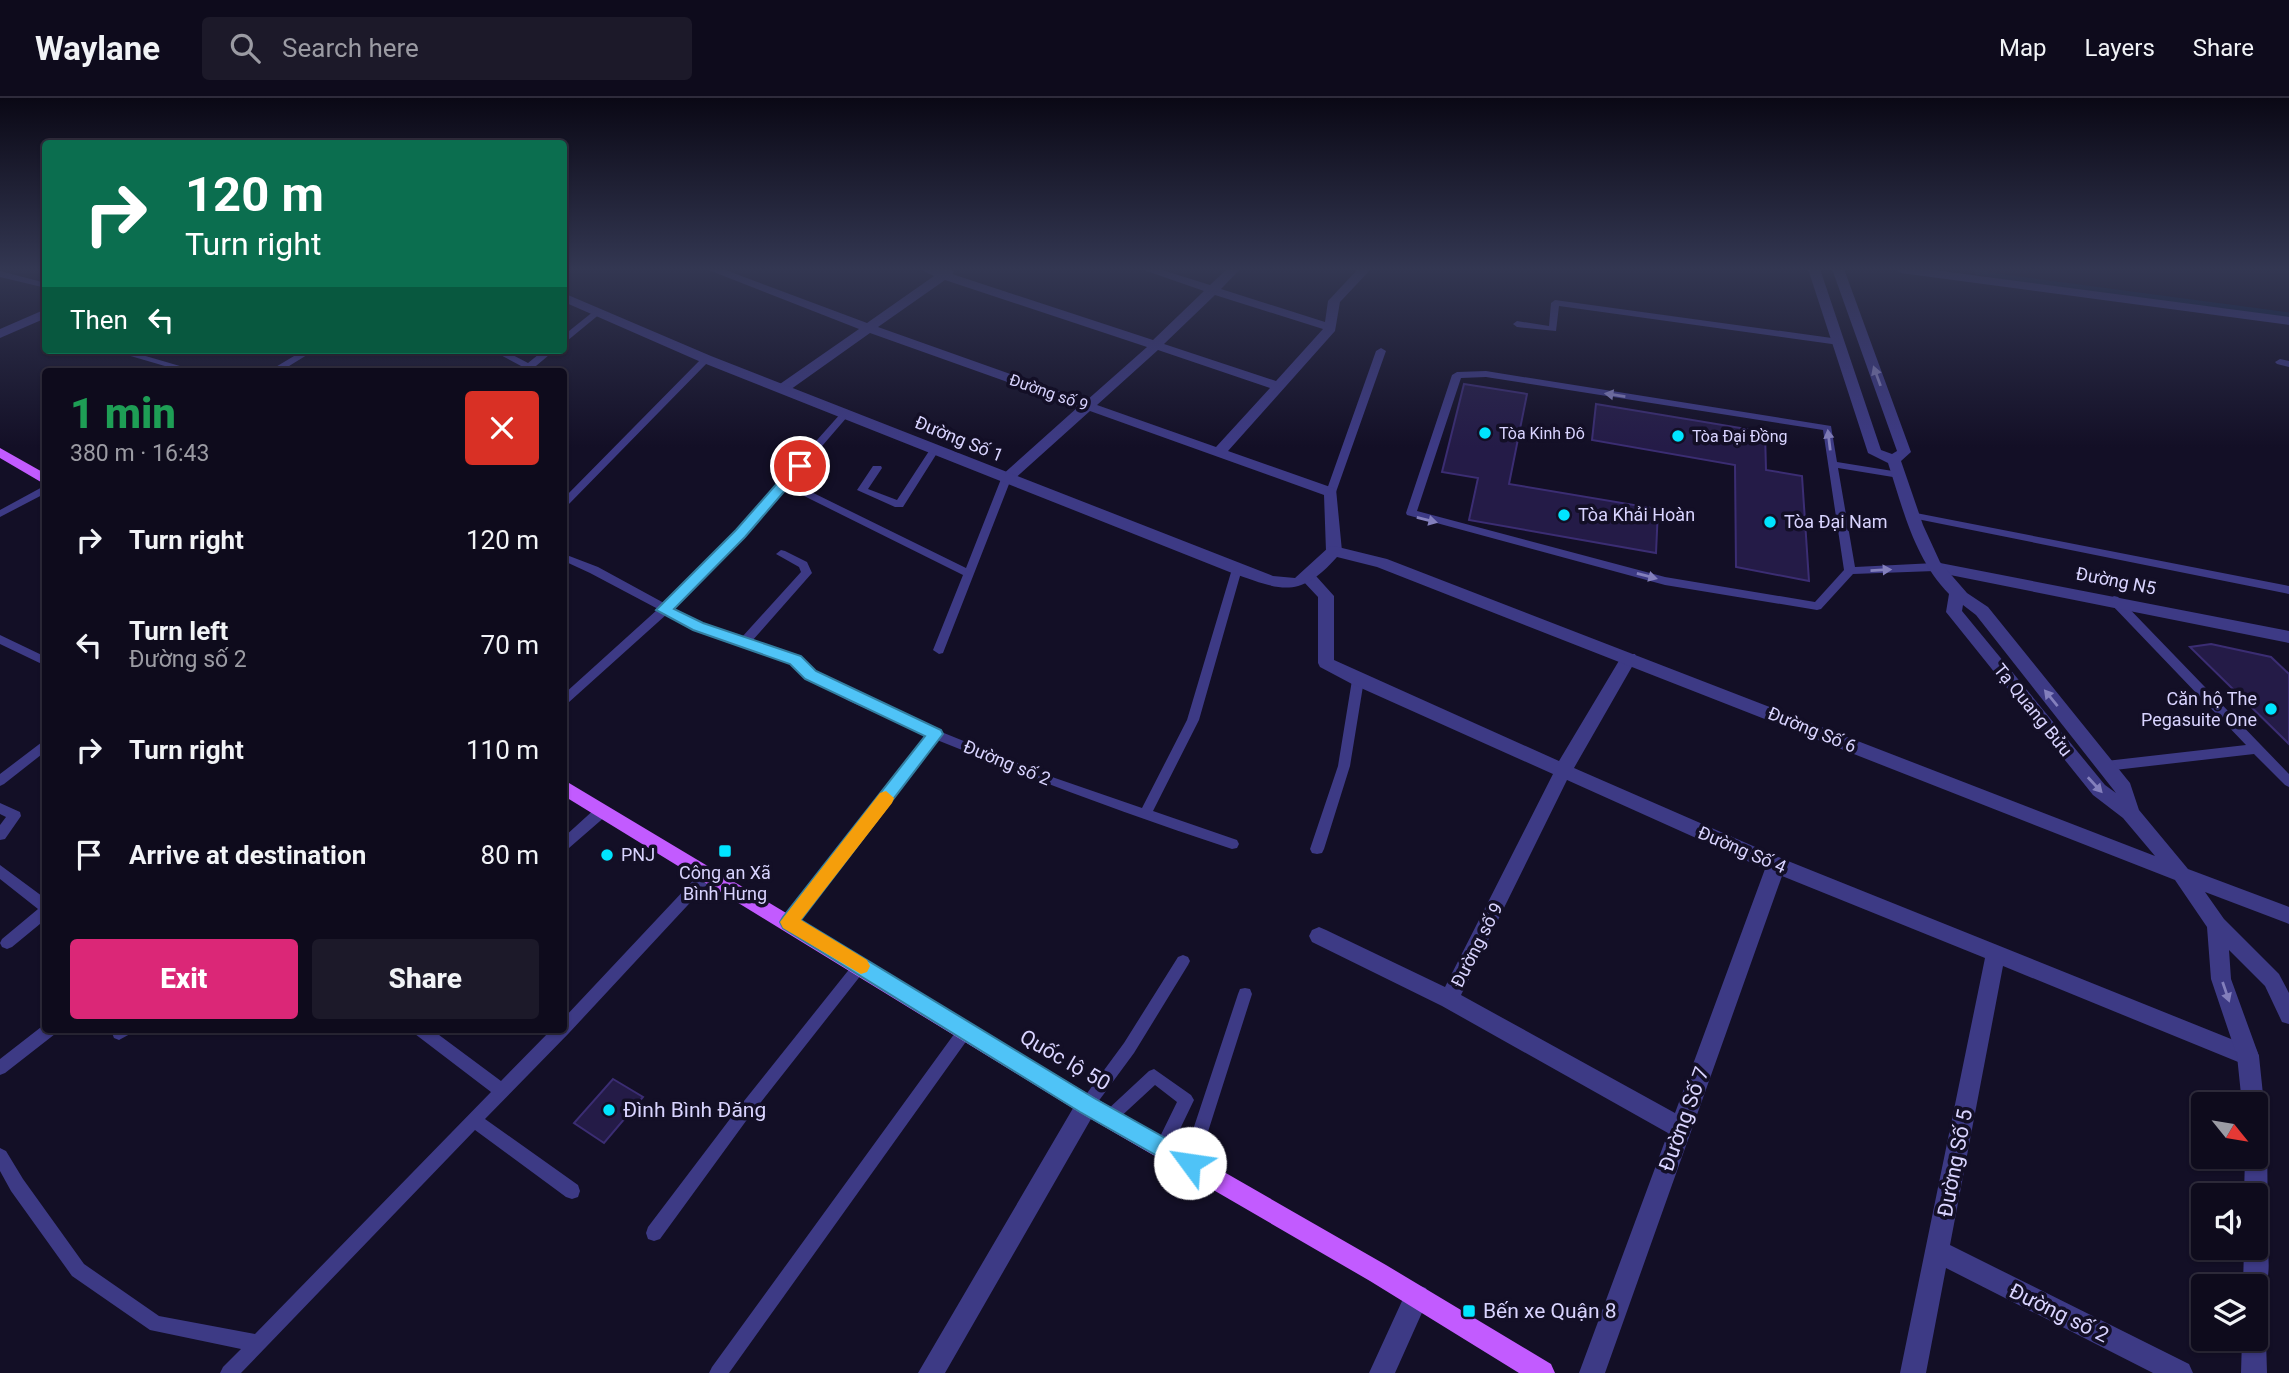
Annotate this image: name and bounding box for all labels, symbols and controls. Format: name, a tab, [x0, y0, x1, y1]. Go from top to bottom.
search box	[202, 17, 692, 80]
text: Waylane	[35, 29, 160, 68]
icon: search	[226, 29, 264, 67]
text: Search here	[282, 33, 419, 63]
text: Map	[1999, 34, 2047, 62]
text: Layers	[2085, 34, 2155, 62]
text: Share	[2193, 34, 2254, 62]
text: 120 m	[185, 166, 324, 223]
icon: right	[70, 168, 161, 259]
text: Turn right	[185, 225, 321, 263]
icon: left	[142, 301, 180, 339]
text: Then	[70, 305, 128, 335]
one-way arrow	[1871, 366, 1882, 387]
street label: Đường số 9	[1007, 370, 1091, 415]
text: 1 min	[70, 389, 176, 438]
one-way arrow	[1604, 389, 1626, 400]
button: close	[465, 391, 539, 465]
street label: Đường Số 1	[912, 411, 1006, 466]
place label: Tòa Kinh Đô	[1499, 424, 1585, 443]
marker: Tòa Kinh Đô	[1477, 425, 1493, 441]
place label: Tòa Đại Đồng	[1692, 427, 1788, 446]
marker: Tòa Đại Đồng	[1670, 428, 1686, 444]
one-way arrow	[1823, 429, 1834, 451]
pin	[770, 436, 830, 496]
text: 380 m · 16:43	[70, 440, 209, 467]
icon: arrive	[781, 447, 819, 485]
place label: Tòa Khải Hoàn	[1578, 504, 1695, 525]
marker: Tòa Khải Hoàn	[1556, 507, 1572, 523]
place label: Tòa Đại Nam	[1784, 511, 1888, 532]
marker: Tòa Đại Nam	[1762, 514, 1778, 530]
one-way arrow	[1416, 515, 1438, 526]
icon: right	[70, 521, 108, 559]
text: Turn right	[129, 525, 244, 555]
text: 120 m	[466, 525, 539, 555]
street label: Đường N5	[2074, 562, 2158, 599]
one-way arrow	[1871, 564, 1893, 575]
one-way arrow	[1637, 571, 1659, 582]
text: Turn left	[129, 616, 228, 646]
icon: left	[70, 626, 108, 664]
text: 70 m	[481, 630, 539, 660]
text: Đường số 2	[129, 646, 247, 673]
street label: Tạ Quang Bửu	[1990, 659, 2077, 760]
place label: Căn hộ The Pegasuite One	[2141, 688, 2257, 730]
one-way arrow	[2044, 689, 2059, 707]
marker: Căn hộ The Pegasuite One	[2263, 701, 2279, 717]
street label: Đường Số 6	[1765, 702, 1859, 757]
icon: right	[70, 731, 108, 769]
text: Turn right	[129, 735, 244, 765]
text: 110 m	[466, 735, 539, 765]
street label: Đường số 2	[961, 736, 1054, 790]
one-way arrow	[2087, 776, 2103, 794]
street label: Đường Số 4	[1695, 822, 1789, 877]
icon: arrive	[70, 836, 108, 874]
text: Arrive at destination	[129, 840, 366, 870]
text: 80 m	[481, 840, 539, 870]
marker: Công an Xã Bình Hưng	[717, 843, 733, 859]
place label: PNJ	[621, 844, 655, 865]
marker: PNJ	[599, 847, 615, 863]
place label: Công an Xã Bình Hưng	[679, 862, 771, 904]
street label: Đường số 9	[1446, 899, 1507, 991]
button: Exit	[70, 939, 298, 1019]
button: Share	[312, 939, 539, 1019]
one-way arrow	[2221, 982, 2232, 1003]
street label: Quốc lộ 50	[1016, 1025, 1114, 1095]
street label: Đường Số 7	[1654, 1064, 1714, 1174]
north arrow	[2191, 1092, 2268, 1169]
map controls	[2191, 1092, 2268, 1351]
place label: Đình Bình Đăng	[623, 1098, 766, 1122]
marker: Đình Bình Đăng	[601, 1102, 617, 1118]
street label: Đường Số 5	[1933, 1107, 1977, 1219]
position arrow	[1153, 1126, 1227, 1200]
button: sound	[2191, 1183, 2268, 1260]
button: layers	[2191, 1274, 2268, 1351]
street label: Đường số 2	[2005, 1279, 2113, 1347]
place label: Bến xe Quận 8	[1483, 1299, 1617, 1323]
marker: Bến xe Quận 8	[1461, 1303, 1477, 1319]

